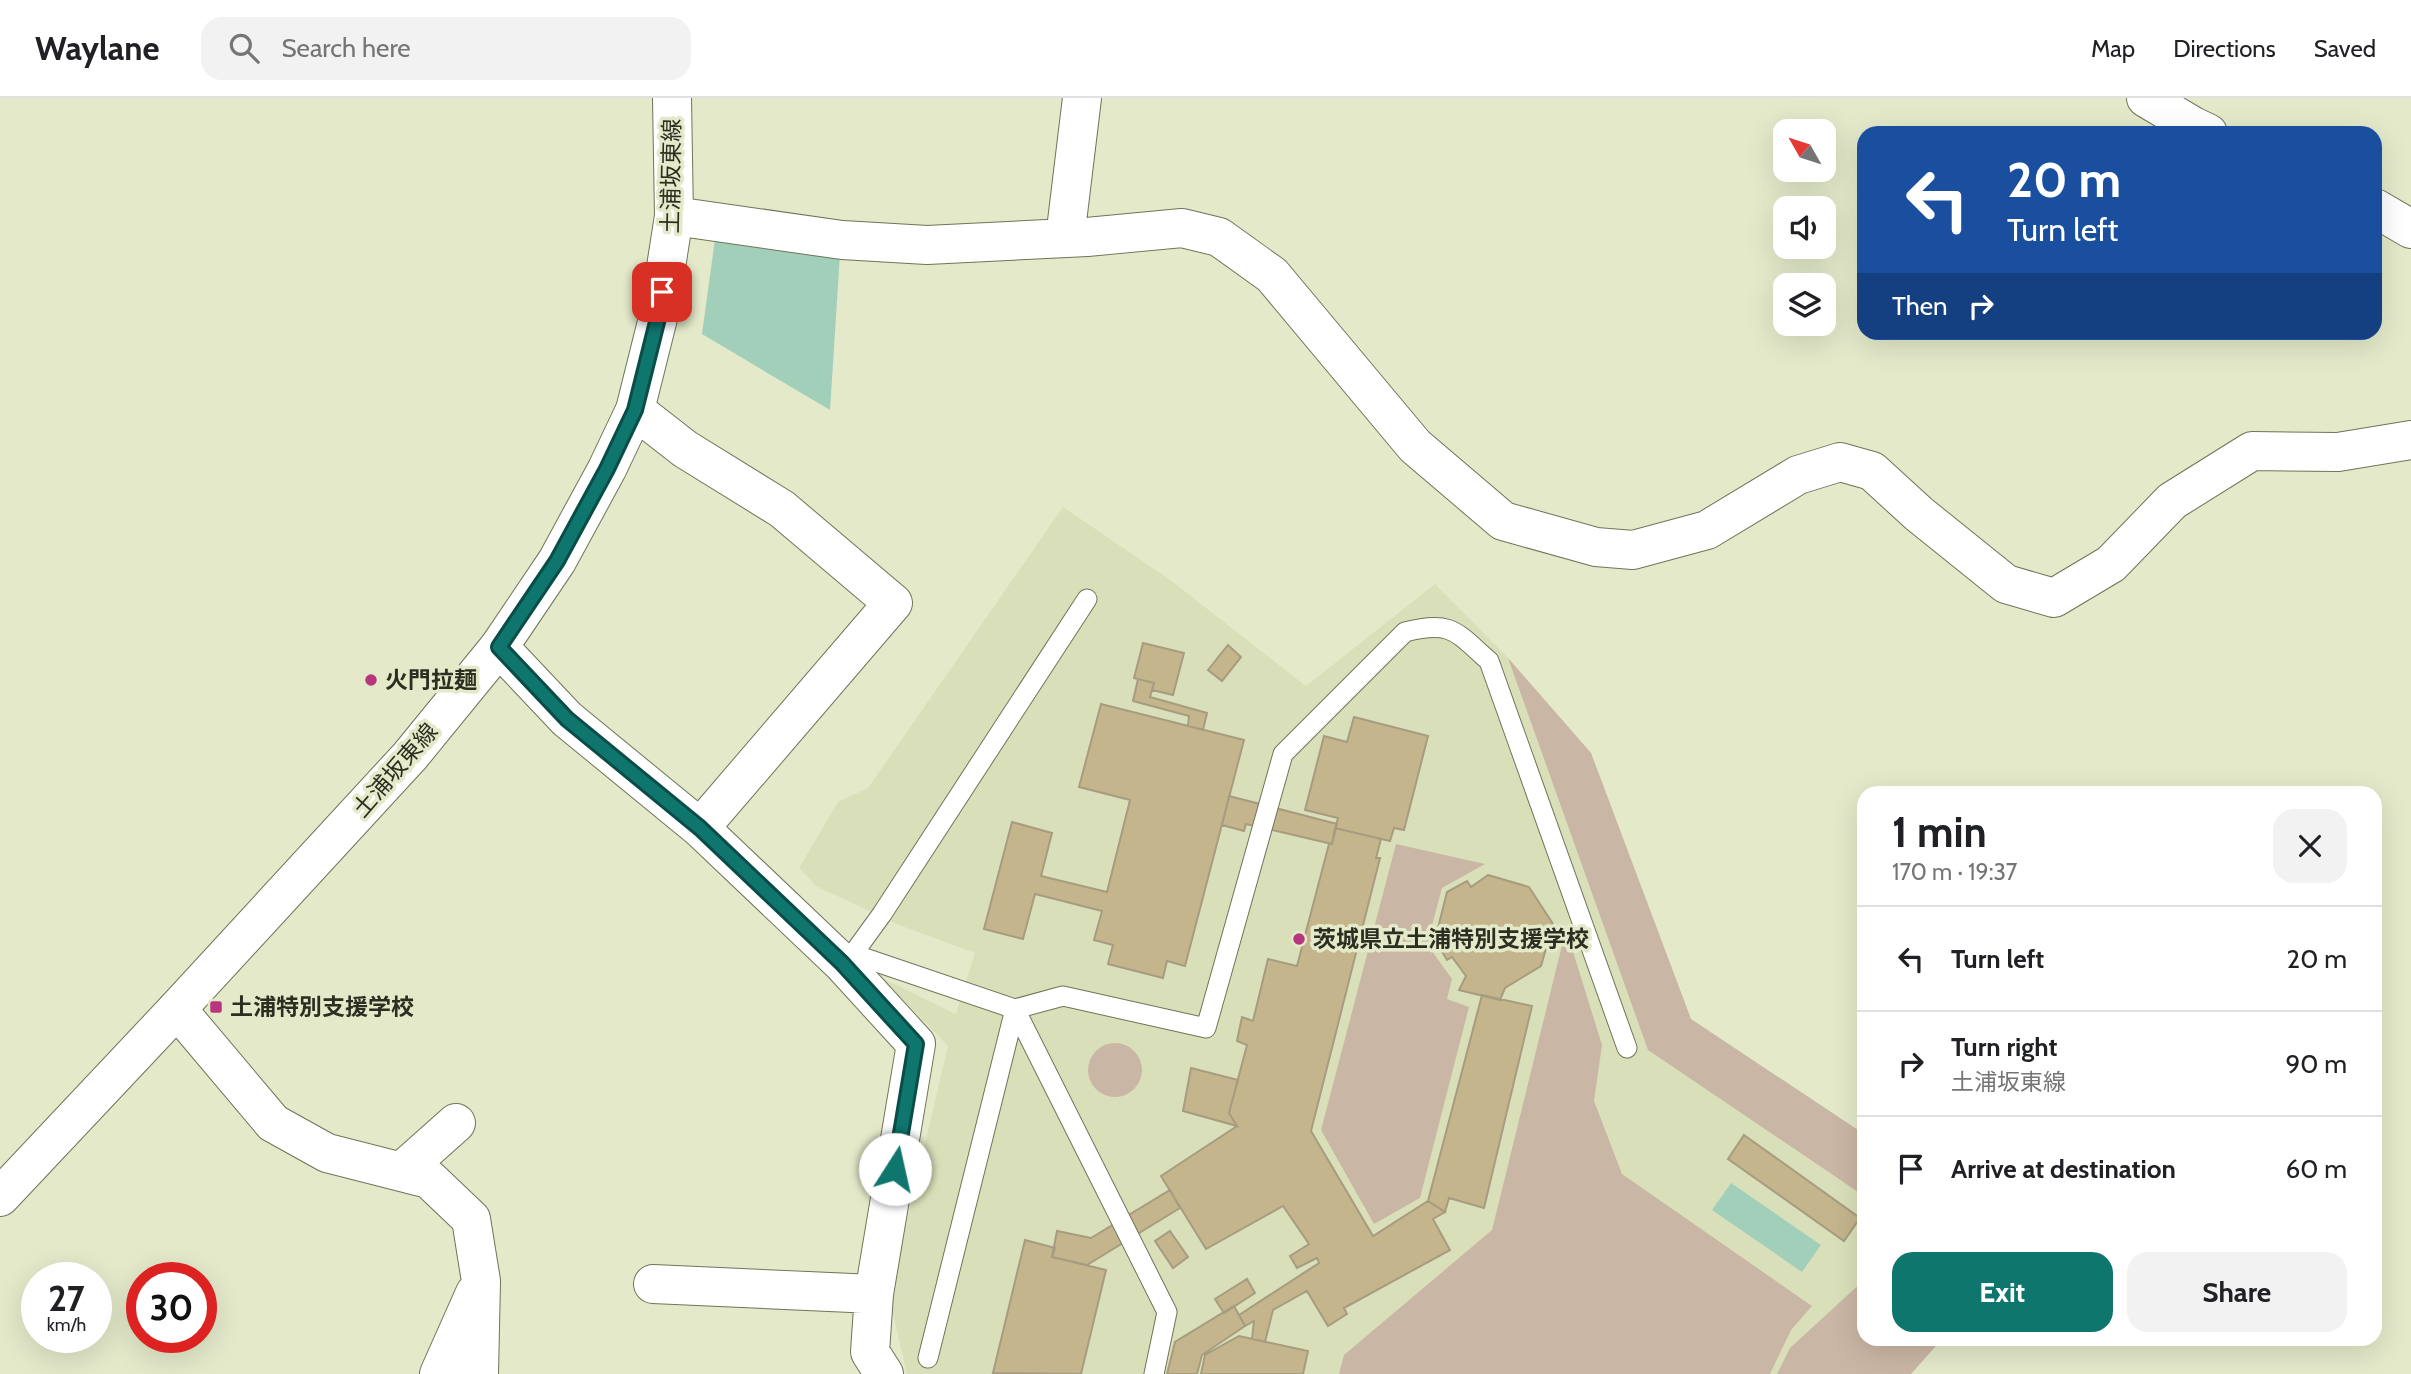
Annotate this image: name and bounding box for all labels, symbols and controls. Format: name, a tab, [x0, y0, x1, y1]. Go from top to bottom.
search box	[201, 17, 691, 80]
text: Waylane	[35, 28, 159, 68]
icon: search	[225, 29, 263, 67]
text: Search here	[281, 32, 411, 64]
text: Map	[2091, 34, 2135, 63]
text: Directions	[2173, 34, 2276, 63]
text: Saved	[2314, 34, 2376, 63]
street label: 土浦坂東線	[656, 118, 686, 234]
north arrow	[1773, 119, 1836, 182]
map controls	[1773, 119, 1836, 336]
text: 20 m	[2007, 150, 2121, 209]
icon: left	[1892, 154, 1983, 245]
button: sound	[1773, 196, 1836, 259]
text: Turn left	[2007, 210, 2118, 249]
pin	[632, 262, 692, 322]
icon: arrive	[643, 273, 681, 311]
button: layers	[1773, 273, 1836, 336]
icon: right	[1962, 287, 2000, 325]
text: Then	[1892, 290, 1948, 322]
place label: 火門拉麺	[385, 666, 477, 694]
marker: 火門拉麺	[363, 672, 379, 688]
street label: 土浦坂東線	[347, 717, 443, 823]
text: 1 min	[1892, 806, 1987, 858]
button: close	[2273, 809, 2347, 883]
text: 170 m · 19:37	[1892, 858, 2017, 886]
place label: 茨城県立土浦特別支援学校	[1313, 925, 1589, 953]
marker: 茨城県立土浦特別支援学校	[1291, 931, 1307, 947]
icon: left	[1892, 940, 1930, 978]
text: Turn left	[1951, 943, 2044, 975]
text: 20 m	[2287, 943, 2347, 975]
place label: 土浦特別支援学校	[230, 993, 414, 1021]
marker: 土浦特別支援学校	[208, 999, 224, 1015]
text: Turn right	[1951, 1031, 2057, 1063]
icon: right	[1892, 1045, 1930, 1083]
text: 90 m	[2285, 1048, 2347, 1080]
text: 土浦坂東線	[1951, 1068, 2066, 1096]
position arrow	[858, 1132, 932, 1206]
icon: arrive	[1892, 1150, 1930, 1188]
text: Arrive at destination	[1951, 1153, 2176, 1185]
text: 60 m	[2285, 1153, 2347, 1185]
button: Exit	[1892, 1252, 2113, 1332]
button: Share	[2127, 1252, 2347, 1332]
speed limit sign: 30	[126, 1262, 217, 1353]
text: 27	[48, 1277, 85, 1320]
text: km/h	[47, 1314, 86, 1336]

